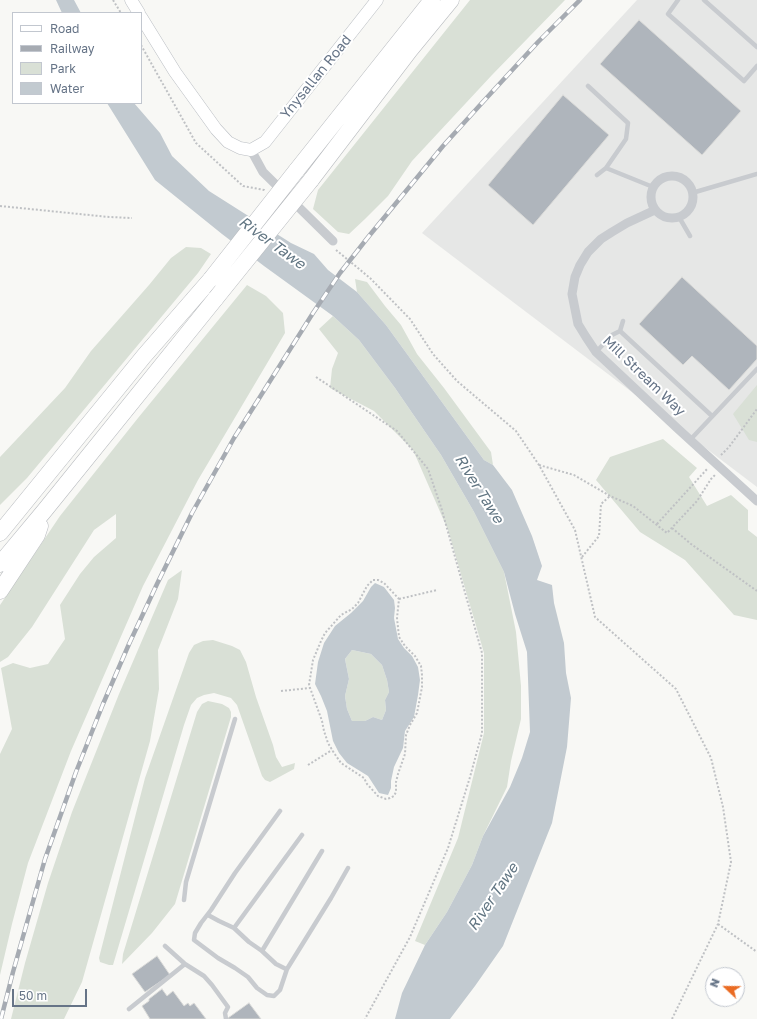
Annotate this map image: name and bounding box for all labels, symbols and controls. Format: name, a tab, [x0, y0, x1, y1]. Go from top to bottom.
legend	[12, 12, 142, 104]
text: Road	[50, 21, 79, 36]
street label: Ynysallan Road	[277, 32, 355, 122]
text: Railway	[50, 41, 95, 56]
text: Park	[50, 61, 76, 76]
text: Water	[50, 81, 84, 96]
water label: River Tawe	[235, 213, 309, 273]
street label: Mill Stream Way	[599, 332, 689, 420]
water label: River Tawe	[451, 451, 507, 527]
water label: River Tawe	[464, 860, 522, 934]
north arrow	[705, 967, 745, 1007]
text: N	[707, 976, 722, 989]
scale bar	[14, 981, 89, 1007]
text: 50 m	[19, 988, 47, 1003]

